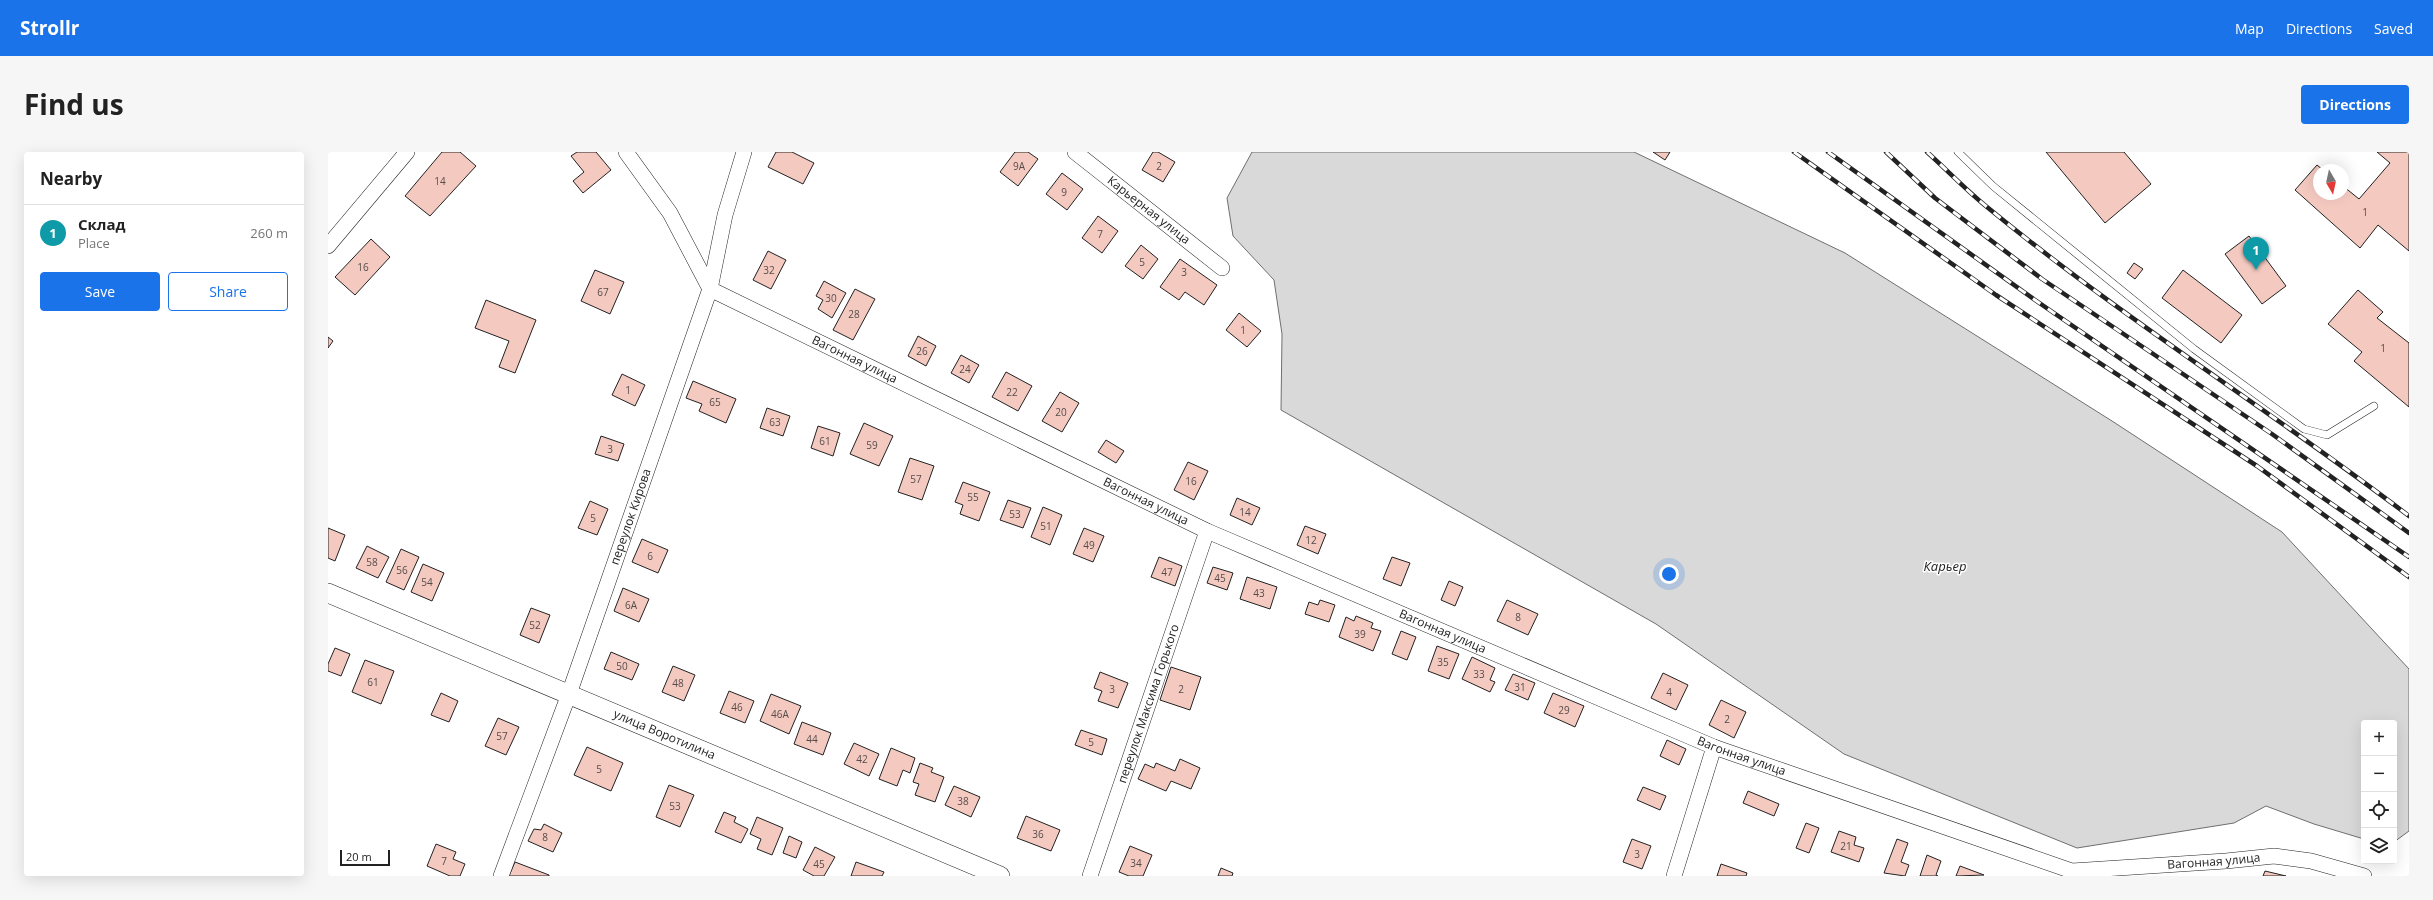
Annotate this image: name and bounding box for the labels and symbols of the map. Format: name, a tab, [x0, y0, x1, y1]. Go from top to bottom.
house number: 9А	[1013, 159, 1026, 173]
house number: 2	[1156, 159, 1162, 173]
north arrow	[2313, 164, 2349, 200]
street label: Карьерная улица	[1104, 172, 1194, 248]
house number: 14	[434, 174, 446, 188]
house number: 9	[1061, 185, 1067, 199]
house number: 1	[2362, 205, 2368, 219]
house number: 7	[1097, 227, 1103, 241]
pin: 1	[2243, 237, 2269, 270]
house number: 5	[1139, 255, 1145, 269]
house number: 16	[357, 260, 369, 274]
house number: 32	[763, 263, 775, 277]
house number: 3	[1181, 265, 1187, 279]
house number: 67	[597, 285, 609, 299]
house number: 30	[825, 291, 837, 305]
house number: 28	[848, 307, 860, 321]
house number: 1	[1240, 323, 1246, 337]
street label: Вагонная улица	[809, 331, 901, 387]
house number: 1	[2380, 341, 2386, 355]
house number: 26	[916, 344, 928, 358]
house number: 24	[959, 362, 971, 376]
house number: 1	[625, 383, 631, 397]
house number: 22	[1006, 385, 1018, 399]
house number: 65	[709, 395, 721, 409]
house number: 20	[1055, 405, 1067, 419]
house number: 63	[769, 415, 781, 429]
house number: 61	[819, 434, 831, 448]
house number: 59	[866, 438, 878, 452]
house number: 3	[607, 442, 613, 456]
street label: переулок Кирова	[606, 466, 655, 567]
house number: 57	[910, 472, 922, 486]
street label: Вагонная улица	[1101, 473, 1192, 529]
house number: 16	[1185, 474, 1197, 488]
house number: 55	[967, 490, 979, 504]
house number: 14	[1239, 505, 1251, 519]
house number: 53	[1009, 507, 1021, 521]
house number: 5	[590, 511, 596, 525]
house number: 51	[1040, 519, 1052, 533]
house number: 12	[1305, 533, 1317, 547]
house number: 49	[1083, 538, 1095, 552]
house number: 6	[647, 549, 653, 563]
house number: 58	[366, 555, 378, 569]
water label: Карьер	[1924, 557, 1966, 575]
house number: 56	[396, 563, 408, 577]
your location	[1659, 564, 1679, 584]
house number: 47	[1161, 565, 1173, 579]
house number: 45	[1214, 571, 1226, 585]
house number: 54	[421, 575, 433, 589]
house number: 43	[1253, 586, 1265, 600]
house number: 6А	[625, 598, 638, 612]
street label: Вагонная улица	[1397, 605, 1489, 657]
house number: 8	[1515, 610, 1521, 624]
house number: 52	[529, 618, 541, 632]
street label: переулок Максима Горького	[1113, 622, 1183, 785]
house number: 39	[1354, 627, 1366, 641]
house number: 35	[1437, 655, 1449, 669]
house number: 50	[616, 659, 628, 673]
house number: 33	[1473, 667, 1485, 681]
house number: 61	[367, 675, 379, 689]
house number: 48	[672, 676, 684, 690]
house number: 31	[1514, 680, 1526, 694]
house number: 3	[1109, 682, 1115, 696]
house number: 2	[1178, 682, 1184, 696]
house number: 4	[1666, 685, 1672, 699]
house number: 46	[731, 700, 743, 714]
house number: 29	[1558, 703, 1570, 717]
street label: улица Воротилина	[611, 705, 718, 763]
house number: 46А	[771, 707, 790, 721]
house number: 2	[1724, 712, 1730, 726]
house number: 57	[496, 729, 508, 743]
house number: 44	[806, 732, 818, 746]
street label: Вагонная улица	[1695, 732, 1788, 779]
house number: 5	[1088, 735, 1094, 749]
house number: 42	[856, 752, 868, 766]
house number: 5	[596, 762, 602, 776]
house number: 38	[957, 794, 969, 808]
house number: 53	[669, 799, 681, 813]
house number: 36	[1032, 827, 1044, 841]
house number: 8	[542, 830, 548, 844]
house number: 21	[1840, 839, 1852, 853]
house number: 3	[1634, 847, 1640, 861]
scale bar	[340, 848, 390, 867]
street label: Вагонная улица	[2167, 848, 2261, 873]
house number: 7	[441, 854, 447, 868]
house number: 34	[1130, 856, 1142, 870]
house number: 45	[813, 857, 825, 871]

